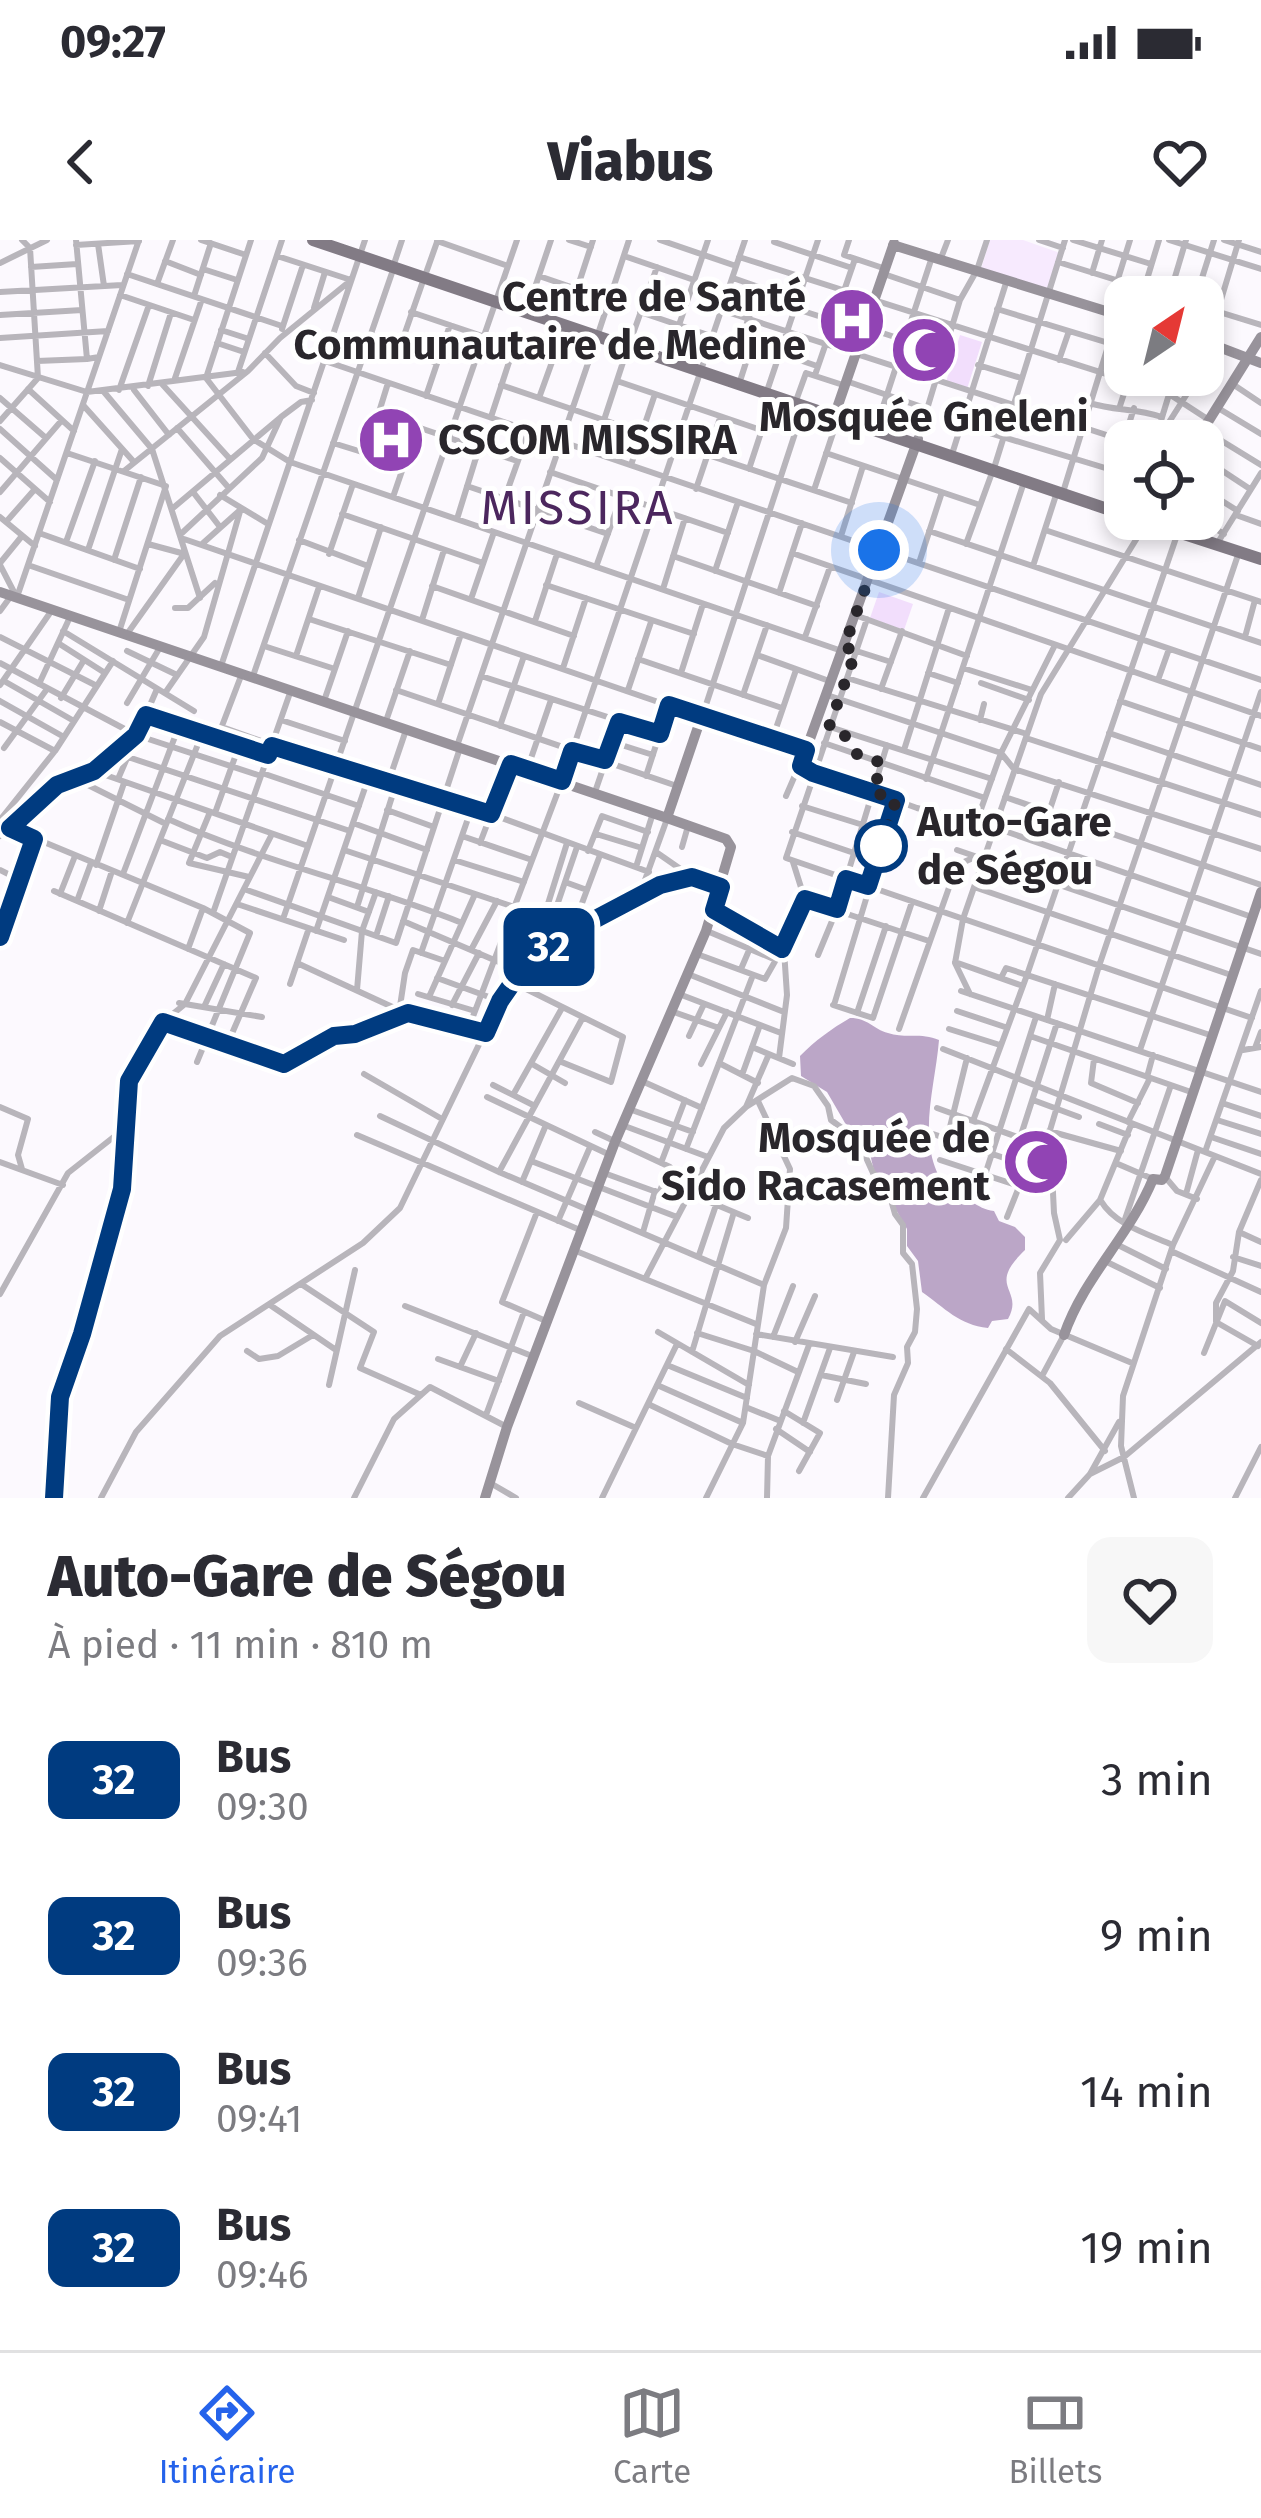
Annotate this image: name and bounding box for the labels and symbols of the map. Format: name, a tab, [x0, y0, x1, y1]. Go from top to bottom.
place label: Centre de Santé Communautaire de Medine	[294, 272, 806, 370]
north arrow	[1104, 276, 1224, 396]
hospital icon: Centre de Santé Communautaire de Medine	[817, 286, 887, 356]
mosque icon: Mosquée Gneleni	[889, 315, 959, 385]
place label: Mosquée Gneleni	[759, 392, 1089, 442]
hospital icon: CSCOM MISSIRA	[356, 405, 426, 475]
place label: CSCOM MISSIRA	[438, 415, 738, 465]
district label: MISSIRA	[481, 479, 675, 537]
your location	[849, 520, 909, 580]
place label: Auto-Gare de Ségou	[916, 797, 1112, 895]
marker: Auto-Gare de Ségou	[856, 821, 906, 871]
line badge: 32	[495, 908, 603, 986]
place label: Mosquée de Sido Racasement	[661, 1113, 991, 1211]
mosque icon: Mosquée de Sido Racasement	[1001, 1127, 1071, 1197]

